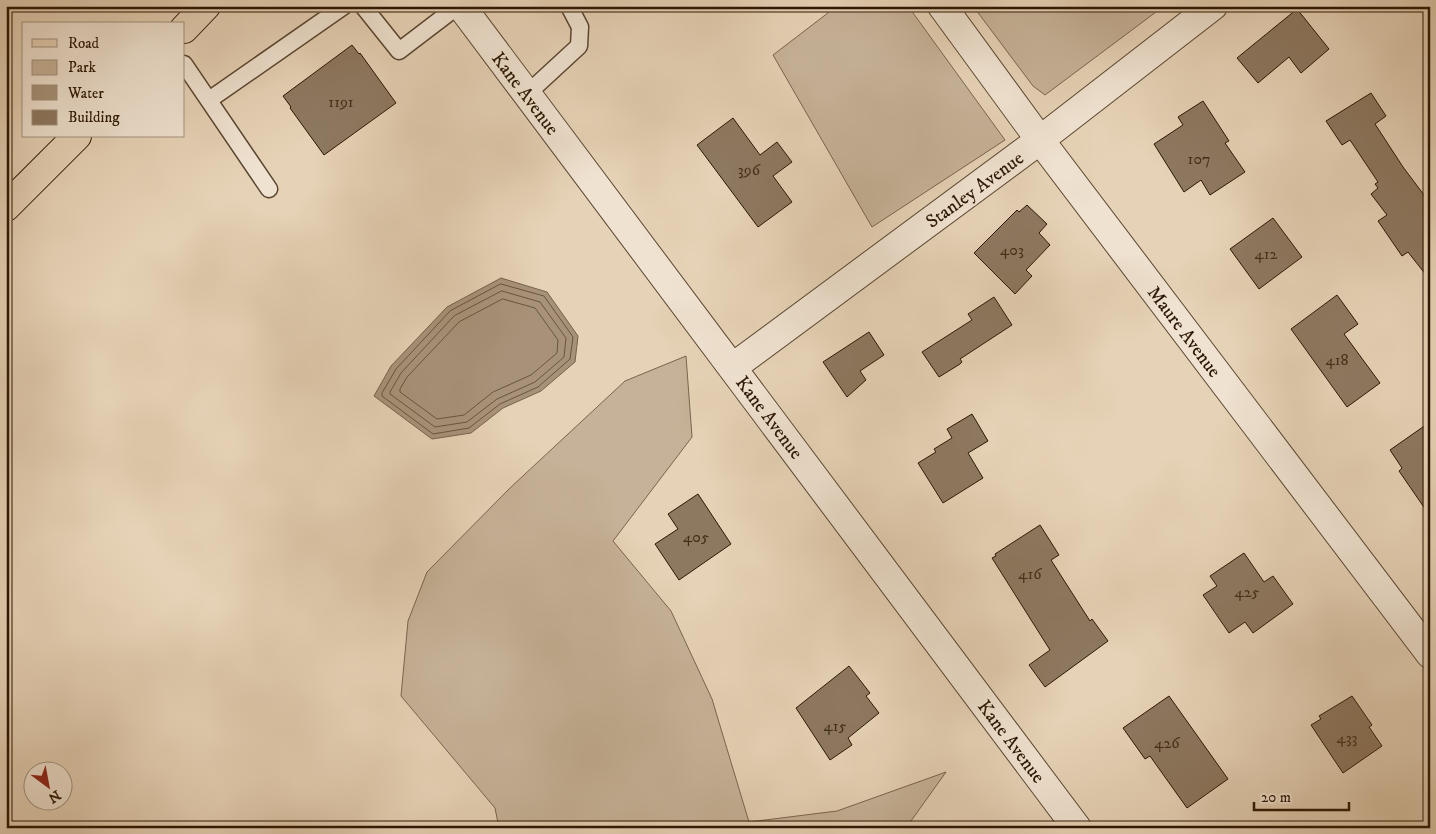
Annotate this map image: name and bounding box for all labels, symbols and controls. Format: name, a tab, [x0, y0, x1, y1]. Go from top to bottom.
legend	[22, 22, 185, 138]
text: Road	[68, 34, 100, 53]
street label: Kane Avenue	[486, 48, 564, 140]
text: Park	[68, 58, 97, 77]
text: Water	[67, 84, 104, 103]
house number: 1191	[328, 92, 354, 112]
text: Building	[68, 108, 120, 127]
street label: Stanley Avenue	[921, 147, 1028, 233]
house number: 107	[1188, 149, 1210, 169]
house number: 396	[738, 160, 761, 180]
house number: 403	[1000, 240, 1024, 260]
house number: 412	[1255, 244, 1278, 264]
street label: Maure Avenue	[1142, 282, 1226, 382]
house number: 418	[1325, 350, 1349, 370]
street label: Kane Avenue	[730, 372, 808, 464]
house number: 405	[683, 527, 709, 547]
house number: 416	[1018, 564, 1042, 584]
house number: 425	[1235, 582, 1260, 602]
street label: Kane Avenue	[972, 696, 1050, 788]
house number: 415	[824, 716, 847, 736]
house number: 433	[1336, 728, 1358, 748]
house number: 426	[1154, 733, 1180, 753]
north arrow	[22, 762, 72, 812]
scale bar	[1254, 779, 1348, 811]
text: N	[44, 785, 64, 807]
text: 20 m	[1261, 788, 1291, 807]

